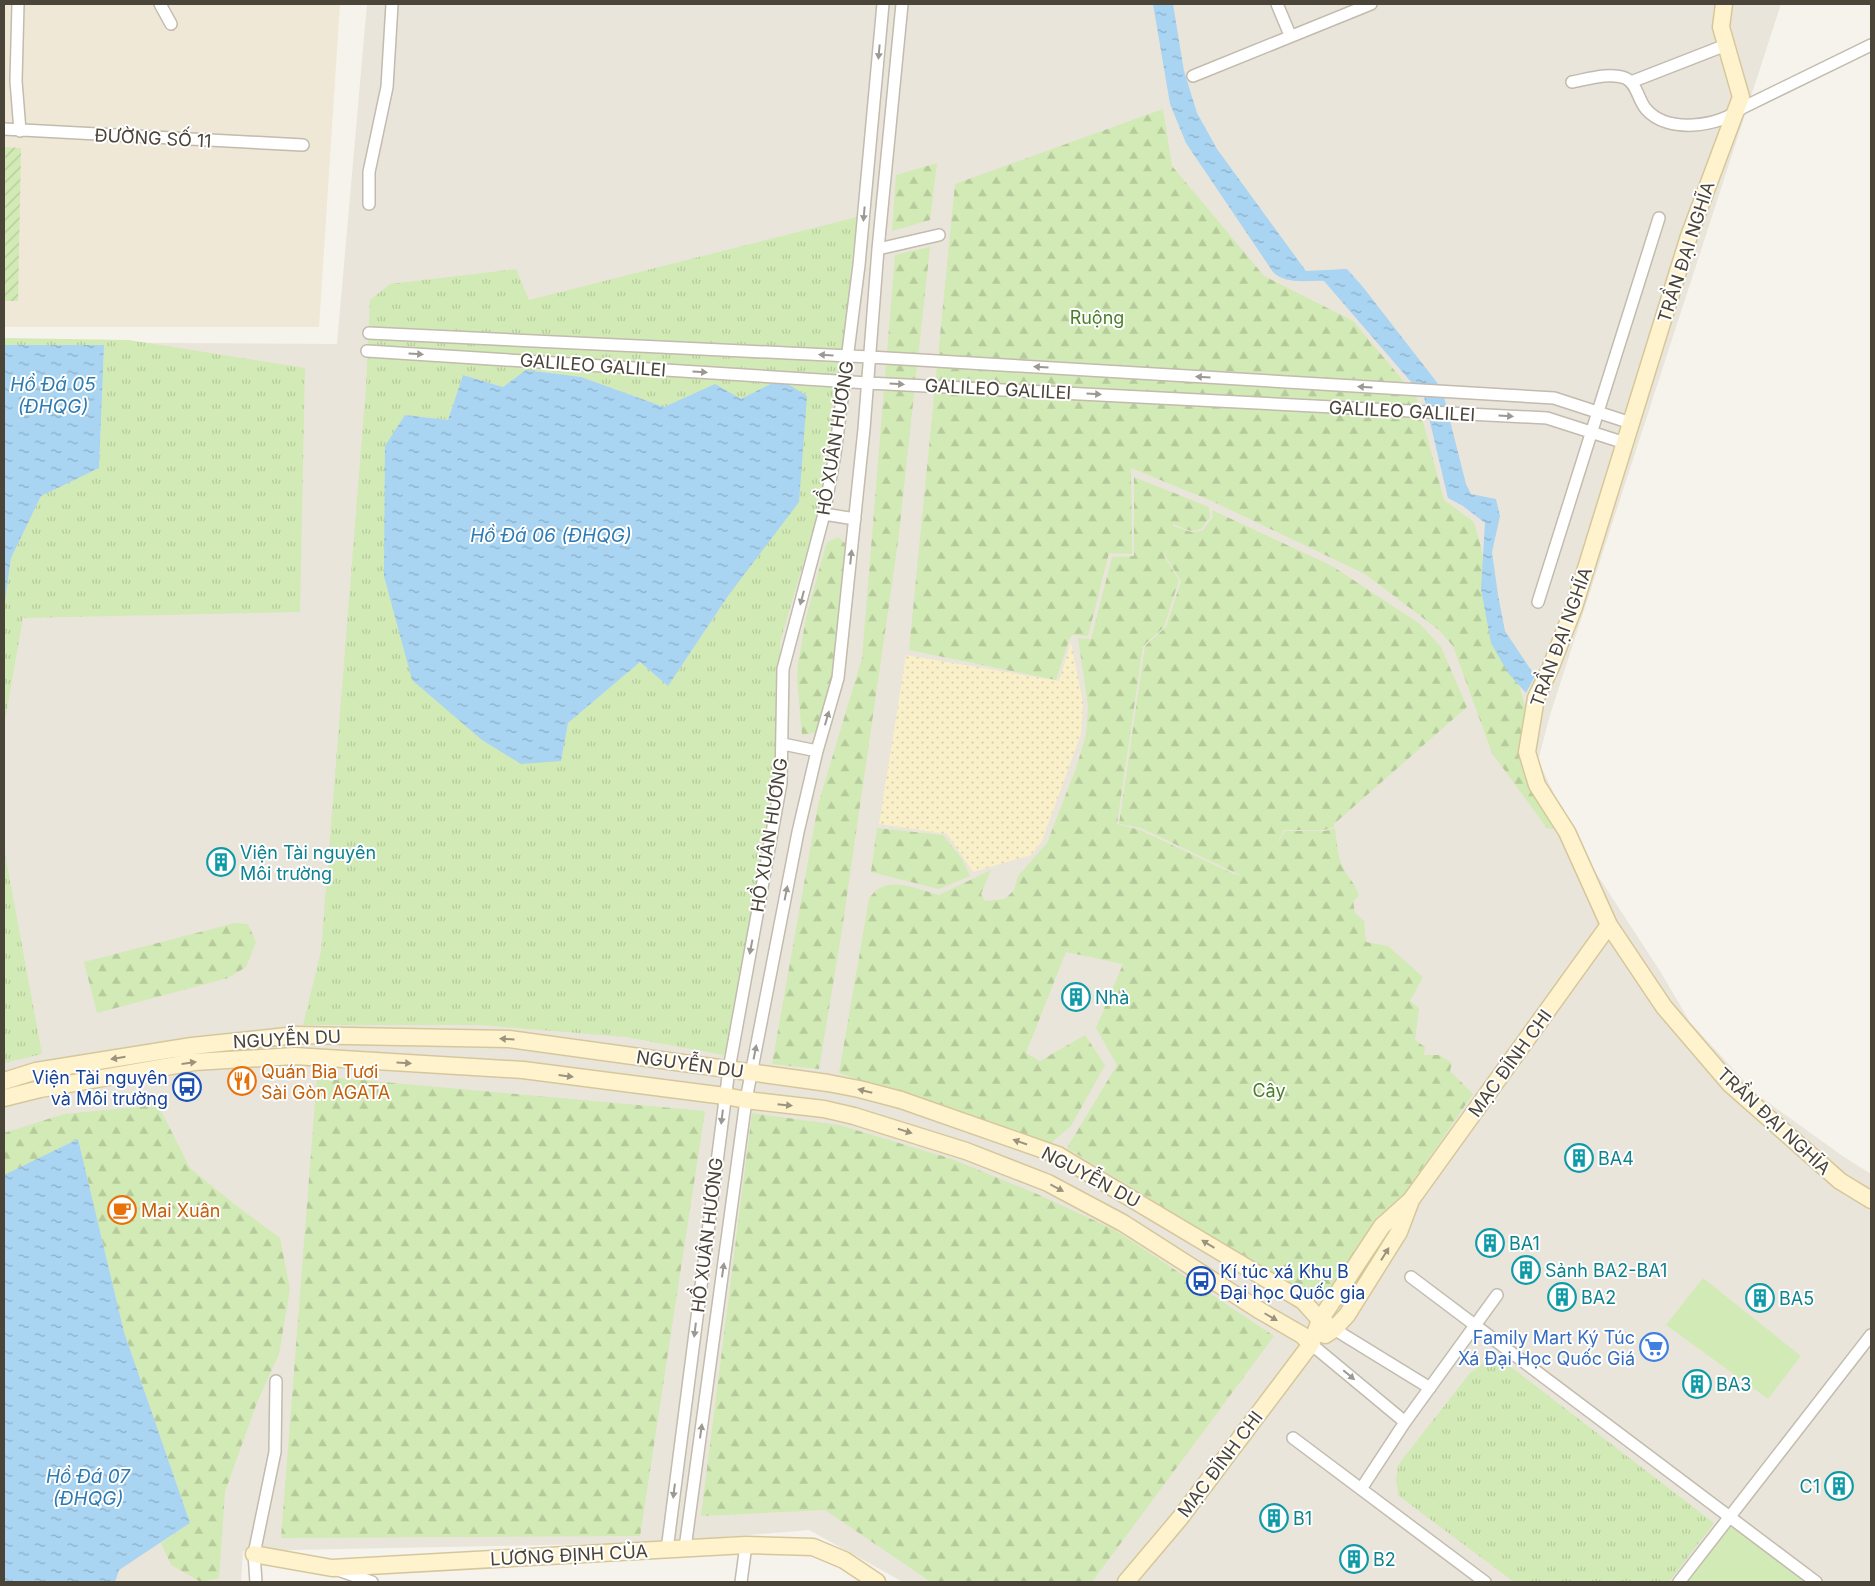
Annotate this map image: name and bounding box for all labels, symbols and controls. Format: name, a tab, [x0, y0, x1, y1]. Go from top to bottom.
one-way arrow	[875, 45, 883, 61]
street label: ĐƯỜNG SỐ 11	[94, 120, 212, 152]
street label: TRẦN ĐẠI NGHĨA	[1649, 178, 1719, 325]
one-way arrow	[859, 206, 867, 222]
park label: Ruộng	[1070, 307, 1124, 328]
street label: GALILEO GALILEI	[519, 349, 667, 381]
one-way arrow	[408, 350, 424, 358]
one-way arrow	[818, 350, 834, 358]
street label: HỒ XUÂN HƯƠNG	[808, 359, 858, 517]
one-way arrow	[1033, 362, 1049, 370]
one-way arrow	[692, 369, 708, 377]
one-way arrow	[1195, 372, 1211, 380]
water label: Hồ Đá 05 (ĐHQG)	[10, 373, 96, 418]
street label: GALILEO GALILEI	[924, 375, 1072, 403]
one-way arrow	[889, 381, 905, 389]
one-way arrow	[1357, 382, 1373, 390]
one-way arrow	[1087, 391, 1103, 399]
street label: GALILEO GALILEI	[1328, 397, 1476, 425]
one-way arrow	[1498, 412, 1514, 420]
water label: Hồ Đá 06 (ĐHQG)	[470, 524, 632, 547]
one-way arrow	[847, 549, 855, 565]
street label: TRẦN ĐẠI NGHĨA	[1522, 563, 1596, 710]
one-way arrow	[798, 591, 806, 606]
one-way arrow	[823, 710, 831, 725]
street label: HỒ XUÂN HƯƠNG	[742, 756, 792, 914]
place label: Viện Tài nguyên Môi trường	[240, 842, 376, 884]
building icon: Viện Tài nguyên Môi trường	[206, 847, 236, 877]
one-way arrow	[782, 884, 790, 900]
one-way arrow	[747, 940, 755, 955]
building icon: Nhà	[1061, 982, 1091, 1012]
place label: Nhà	[1095, 987, 1129, 1008]
street label: MẠC ĐĨNH CHI	[1463, 1005, 1556, 1121]
street label: NGUYỄN DU	[232, 1022, 342, 1052]
one-way arrow	[498, 1035, 514, 1043]
street label: NGUYỄN DU	[635, 1042, 746, 1082]
one-way arrow	[751, 1044, 759, 1060]
one-way arrow	[110, 1054, 126, 1062]
one-way arrow	[181, 1059, 197, 1067]
one-way arrow	[396, 1059, 412, 1067]
street label: TRẦN ĐẠI NGHĨA	[1713, 1060, 1838, 1179]
place label: Quán Bia Tươi Sài Gòn AGATA	[261, 1061, 390, 1103]
restaurant icon: Quán Bia Tươi Sài Gòn AGATA	[227, 1066, 257, 1096]
place label: Viện Tài nguyên và Môi trường	[32, 1067, 168, 1109]
bus stop icon: Viện Tài nguyên và Môi trường	[172, 1072, 202, 1102]
one-way arrow	[558, 1072, 574, 1080]
park label: Cây	[1252, 1080, 1286, 1101]
one-way arrow	[858, 1086, 873, 1094]
one-way arrow	[777, 1101, 793, 1109]
one-way arrow	[718, 1109, 726, 1125]
one-way arrow	[898, 1127, 913, 1135]
one-way arrow	[1012, 1137, 1027, 1145]
street label: NGUYỄN DU	[1038, 1139, 1146, 1212]
building icon: BA4	[1564, 1143, 1594, 1173]
place label: BA4	[1598, 1148, 1634, 1169]
street label: HỒ XUÂN HƯƠNG	[683, 1156, 727, 1314]
one-way arrow	[1050, 1184, 1064, 1192]
cafe icon: Mai Xuân	[107, 1195, 137, 1225]
place label: Mai Xuân	[141, 1200, 220, 1221]
building icon: BA1	[1475, 1228, 1505, 1258]
place label: BA1	[1509, 1233, 1540, 1254]
one-way arrow	[1202, 1239, 1215, 1248]
one-way arrow	[1380, 1247, 1390, 1260]
building icon: Sảnh BA2-BA1	[1511, 1255, 1541, 1285]
place label: Sảnh BA2-BA1	[1545, 1260, 1667, 1281]
one-way arrow	[719, 1261, 727, 1277]
place label: Kí túc xá Khu B Đại học Quốc gia	[1220, 1261, 1365, 1303]
bus stop icon: Kí túc xá Khu B Đại học Quốc gia	[1186, 1266, 1216, 1296]
building icon: BA2	[1547, 1282, 1577, 1312]
building icon: BA5	[1745, 1283, 1775, 1313]
place label: BA2	[1581, 1287, 1616, 1308]
place label: BA5	[1779, 1288, 1814, 1309]
one-way arrow	[1264, 1312, 1278, 1321]
one-way arrow	[691, 1323, 699, 1339]
place label: Family Mart Ký Túc Xá Đại Học Quốc Giá	[1458, 1327, 1635, 1369]
supermarket icon: Family Mart Ký Túc Xá Đại Học Quốc Giá	[1639, 1332, 1669, 1362]
one-way arrow	[1342, 1369, 1354, 1381]
building icon: BA3	[1682, 1369, 1712, 1399]
place label: BA3	[1716, 1374, 1751, 1395]
street label: MẠC ĐĨNH CHI	[1172, 1406, 1267, 1521]
one-way arrow	[697, 1422, 705, 1438]
water label: Hồ Đá 07 (ĐHQG)	[46, 1465, 131, 1510]
building icon: C1	[1824, 1471, 1854, 1501]
place label: C1	[1800, 1476, 1820, 1497]
one-way arrow	[670, 1484, 678, 1500]
building icon: B1	[1259, 1503, 1289, 1533]
place label: B1	[1293, 1508, 1312, 1529]
street label: LƯƠNG ĐỊNH CỦA	[490, 1539, 648, 1570]
building icon: B2	[1339, 1544, 1369, 1574]
place label: B2	[1373, 1549, 1396, 1570]

